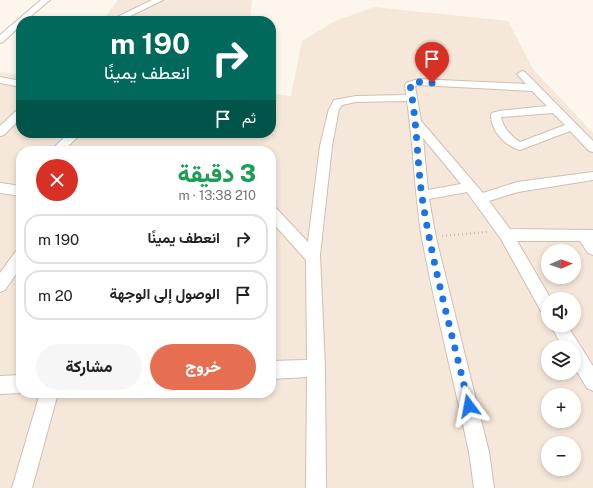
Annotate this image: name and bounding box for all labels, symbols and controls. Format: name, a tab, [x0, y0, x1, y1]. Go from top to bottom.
text: 190 m	[110, 27, 190, 60]
icon: right	[204, 32, 256, 84]
pin	[415, 42, 449, 83]
icon: arrive	[421, 48, 443, 70]
text: انعطف يمينًا	[104, 62, 190, 83]
icon: arrive	[212, 108, 234, 130]
text: ثم	[242, 109, 256, 126]
button: close	[36, 159, 78, 201]
text: 3 دقيقة	[178, 159, 256, 187]
text: 210 m · 13:38	[178, 188, 256, 203]
icon: right	[232, 228, 254, 250]
text: انعطف يمينًا	[147, 229, 220, 246]
text: 190 m	[38, 231, 79, 248]
north arrow	[541, 244, 581, 284]
map controls	[541, 244, 581, 476]
icon: arrive	[232, 284, 254, 306]
text: الوصول إلى الوجهة	[110, 285, 220, 302]
text: 20 m	[38, 287, 73, 304]
button: sound	[541, 292, 581, 332]
button: layers	[541, 340, 581, 380]
button: مشاركة	[36, 344, 142, 390]
button: خروج	[150, 344, 256, 390]
position arrow	[448, 385, 490, 427]
button: +	[541, 388, 581, 428]
button: −	[541, 436, 581, 476]

